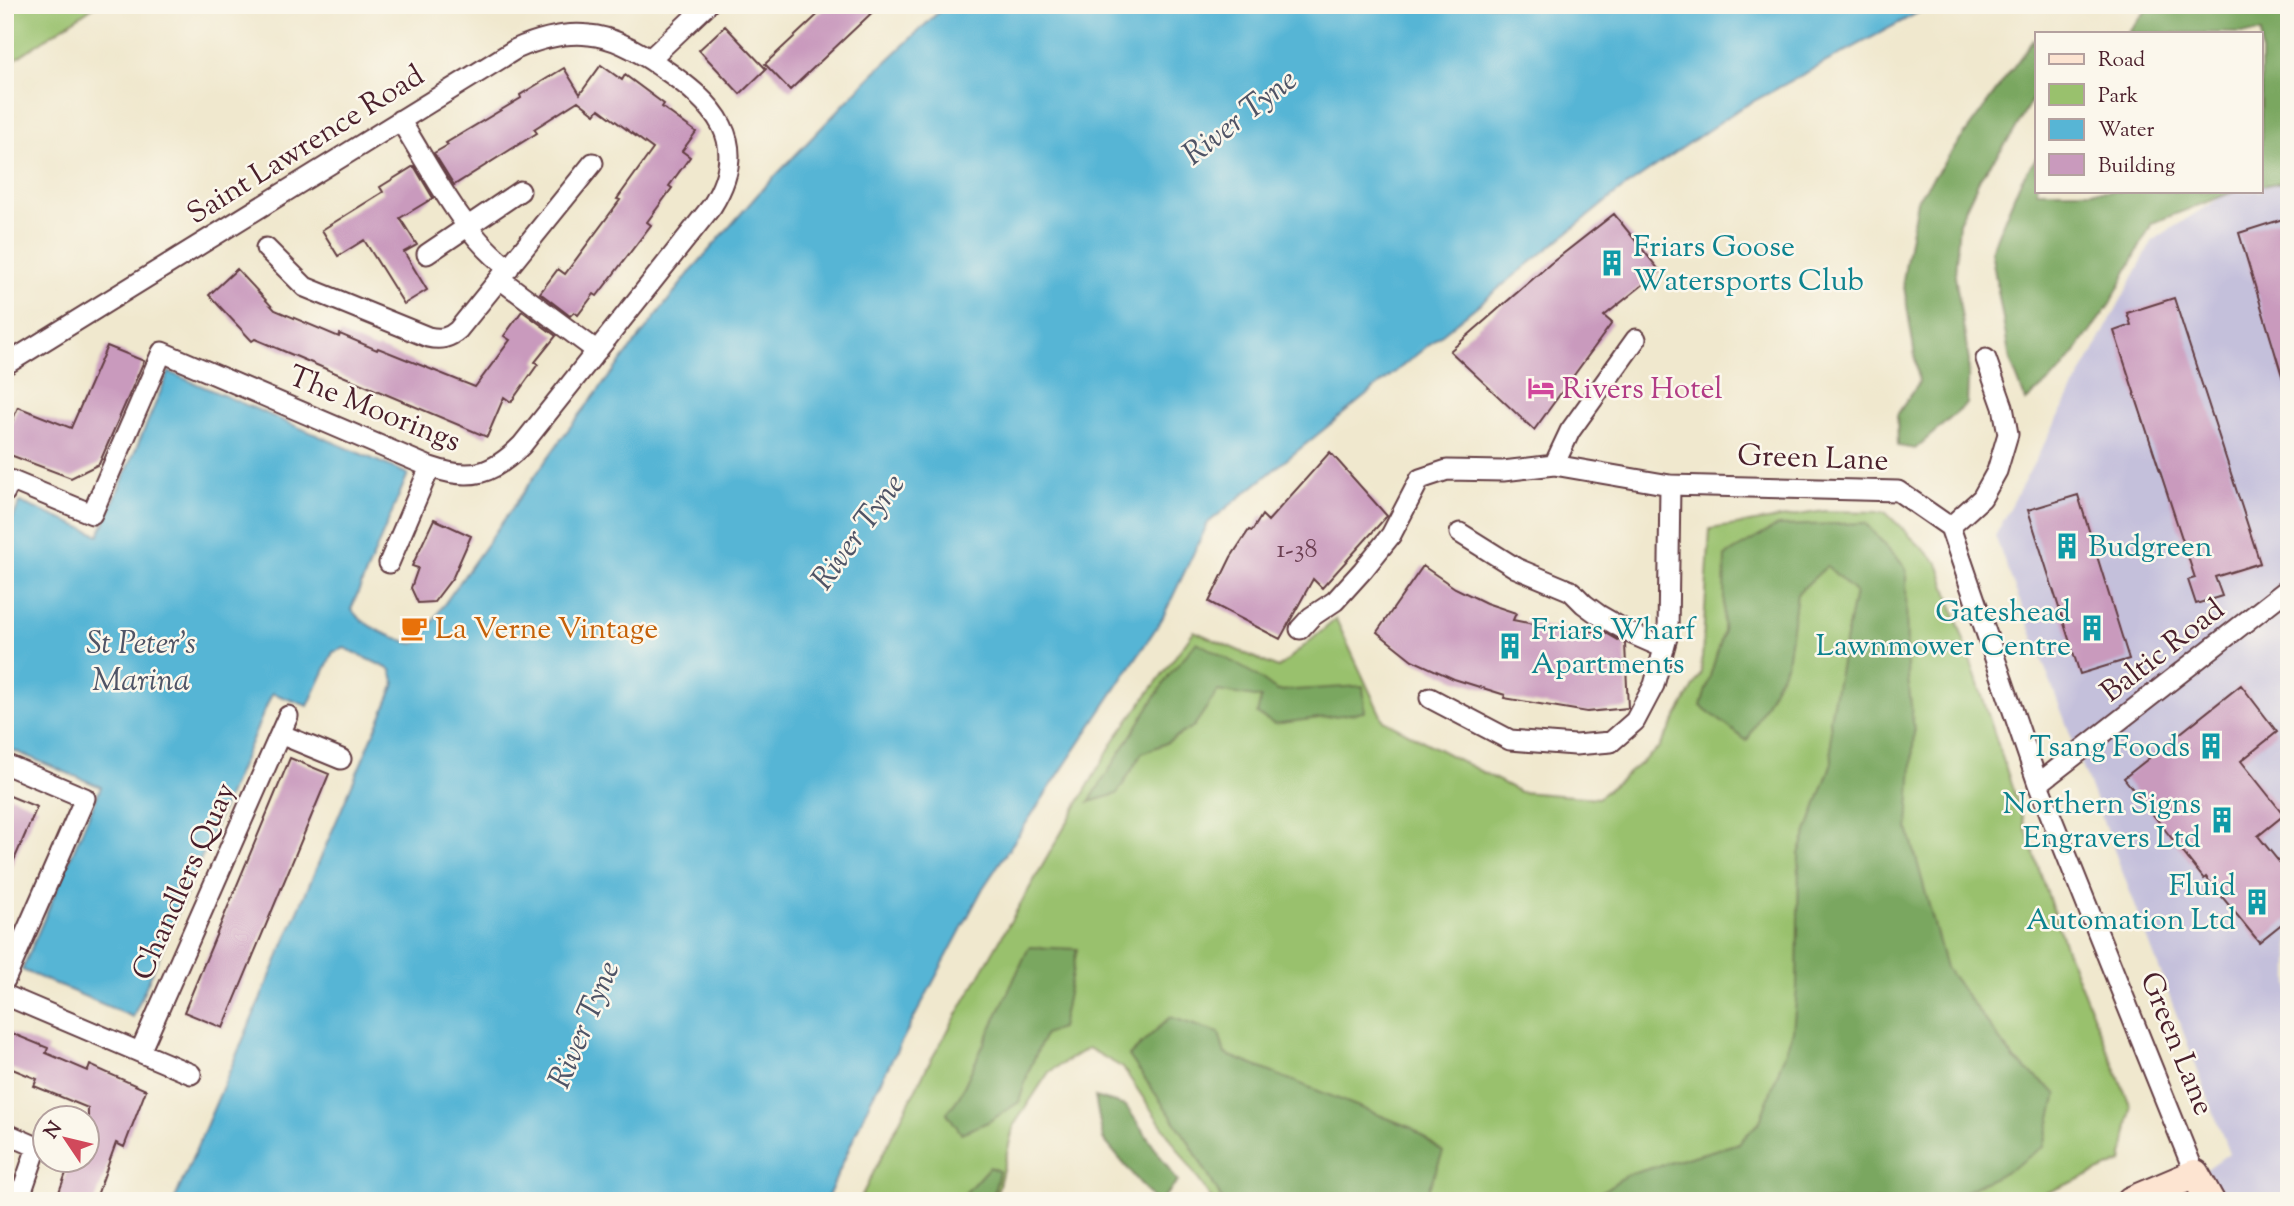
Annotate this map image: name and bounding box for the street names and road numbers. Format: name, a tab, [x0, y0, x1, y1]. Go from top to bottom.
street label: Saint Lawrence Road	[179, 56, 433, 236]
street label: The Moorings	[281, 356, 467, 464]
street label: Green Lane	[1737, 435, 1889, 484]
street label: Baltic Road	[2092, 590, 2235, 714]
street label: Chandlers Quay	[122, 776, 248, 988]
street label: Green Lane	[2127, 966, 2224, 1122]

